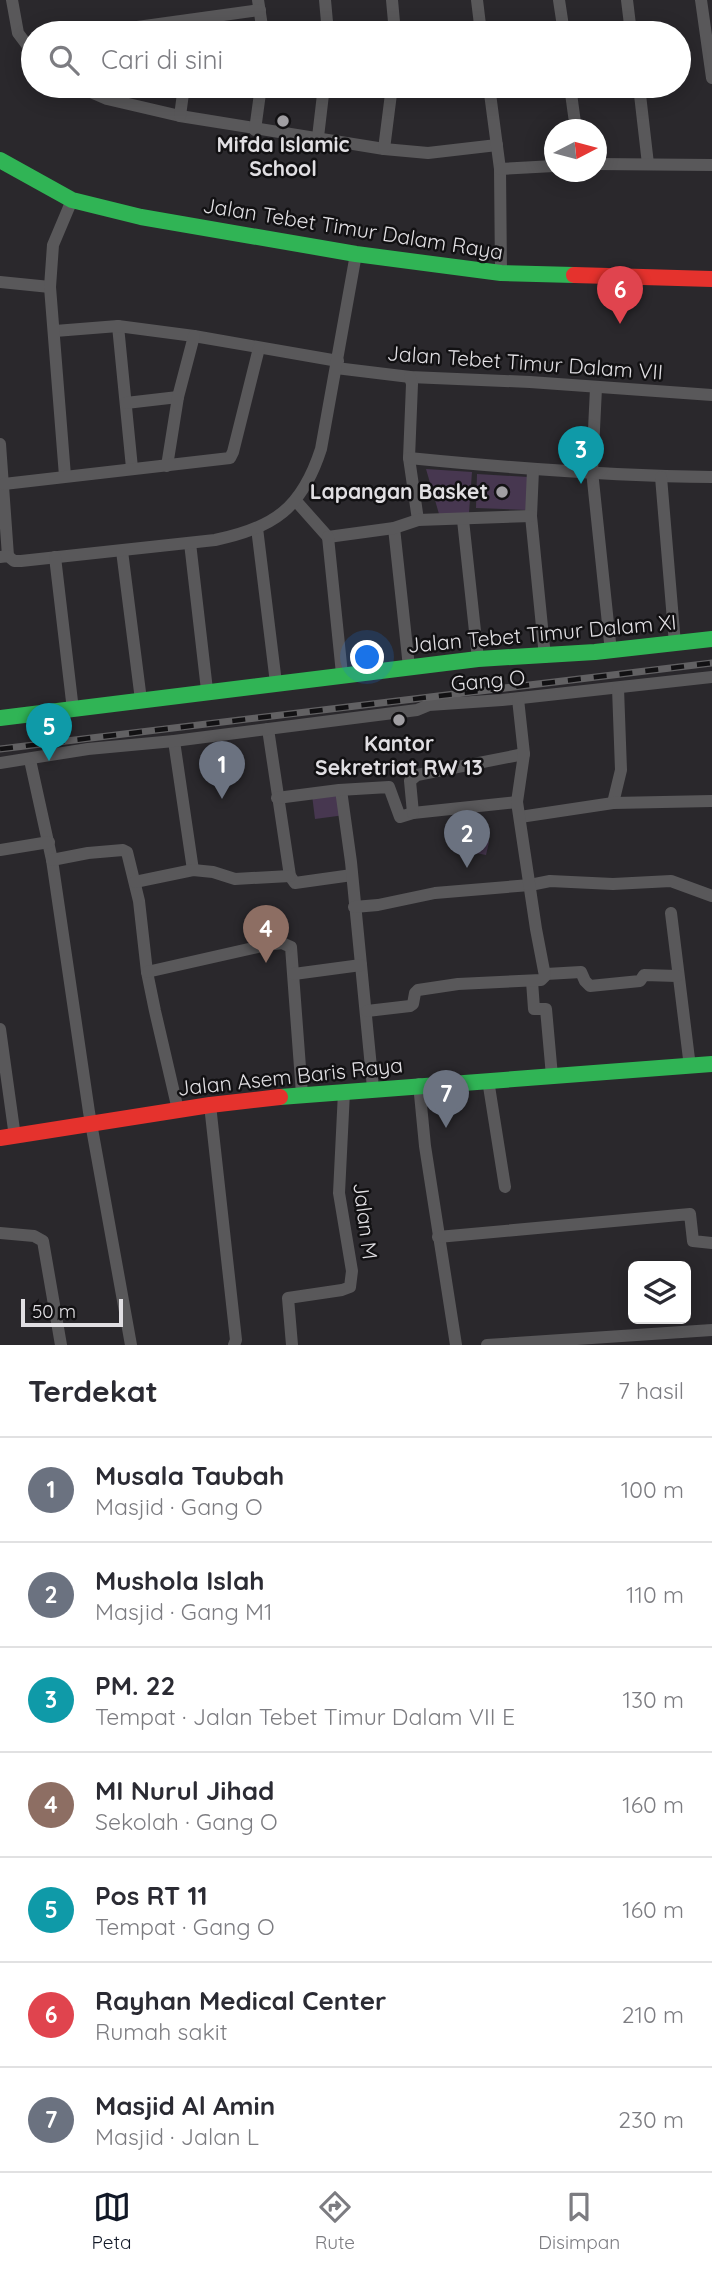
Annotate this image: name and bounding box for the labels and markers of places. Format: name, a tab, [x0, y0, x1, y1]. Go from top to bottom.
marker: Mifda Islamic School	[275, 113, 291, 129]
place label: Mifda Islamic School	[217, 131, 350, 181]
pin: 6	[597, 266, 643, 324]
pin: 3	[558, 426, 604, 484]
place label: Lapangan Basket	[310, 478, 488, 504]
marker: Lapangan Basket	[494, 484, 510, 500]
pin: 5	[26, 703, 72, 761]
marker: Kantor Sekretriat RW 13	[391, 712, 407, 728]
place label: Kantor Sekretriat RW 13	[315, 730, 483, 780]
pin: 1	[199, 741, 245, 799]
pin: 2	[444, 810, 490, 868]
pin: 4	[243, 905, 289, 963]
pin: 7	[423, 1070, 469, 1128]

